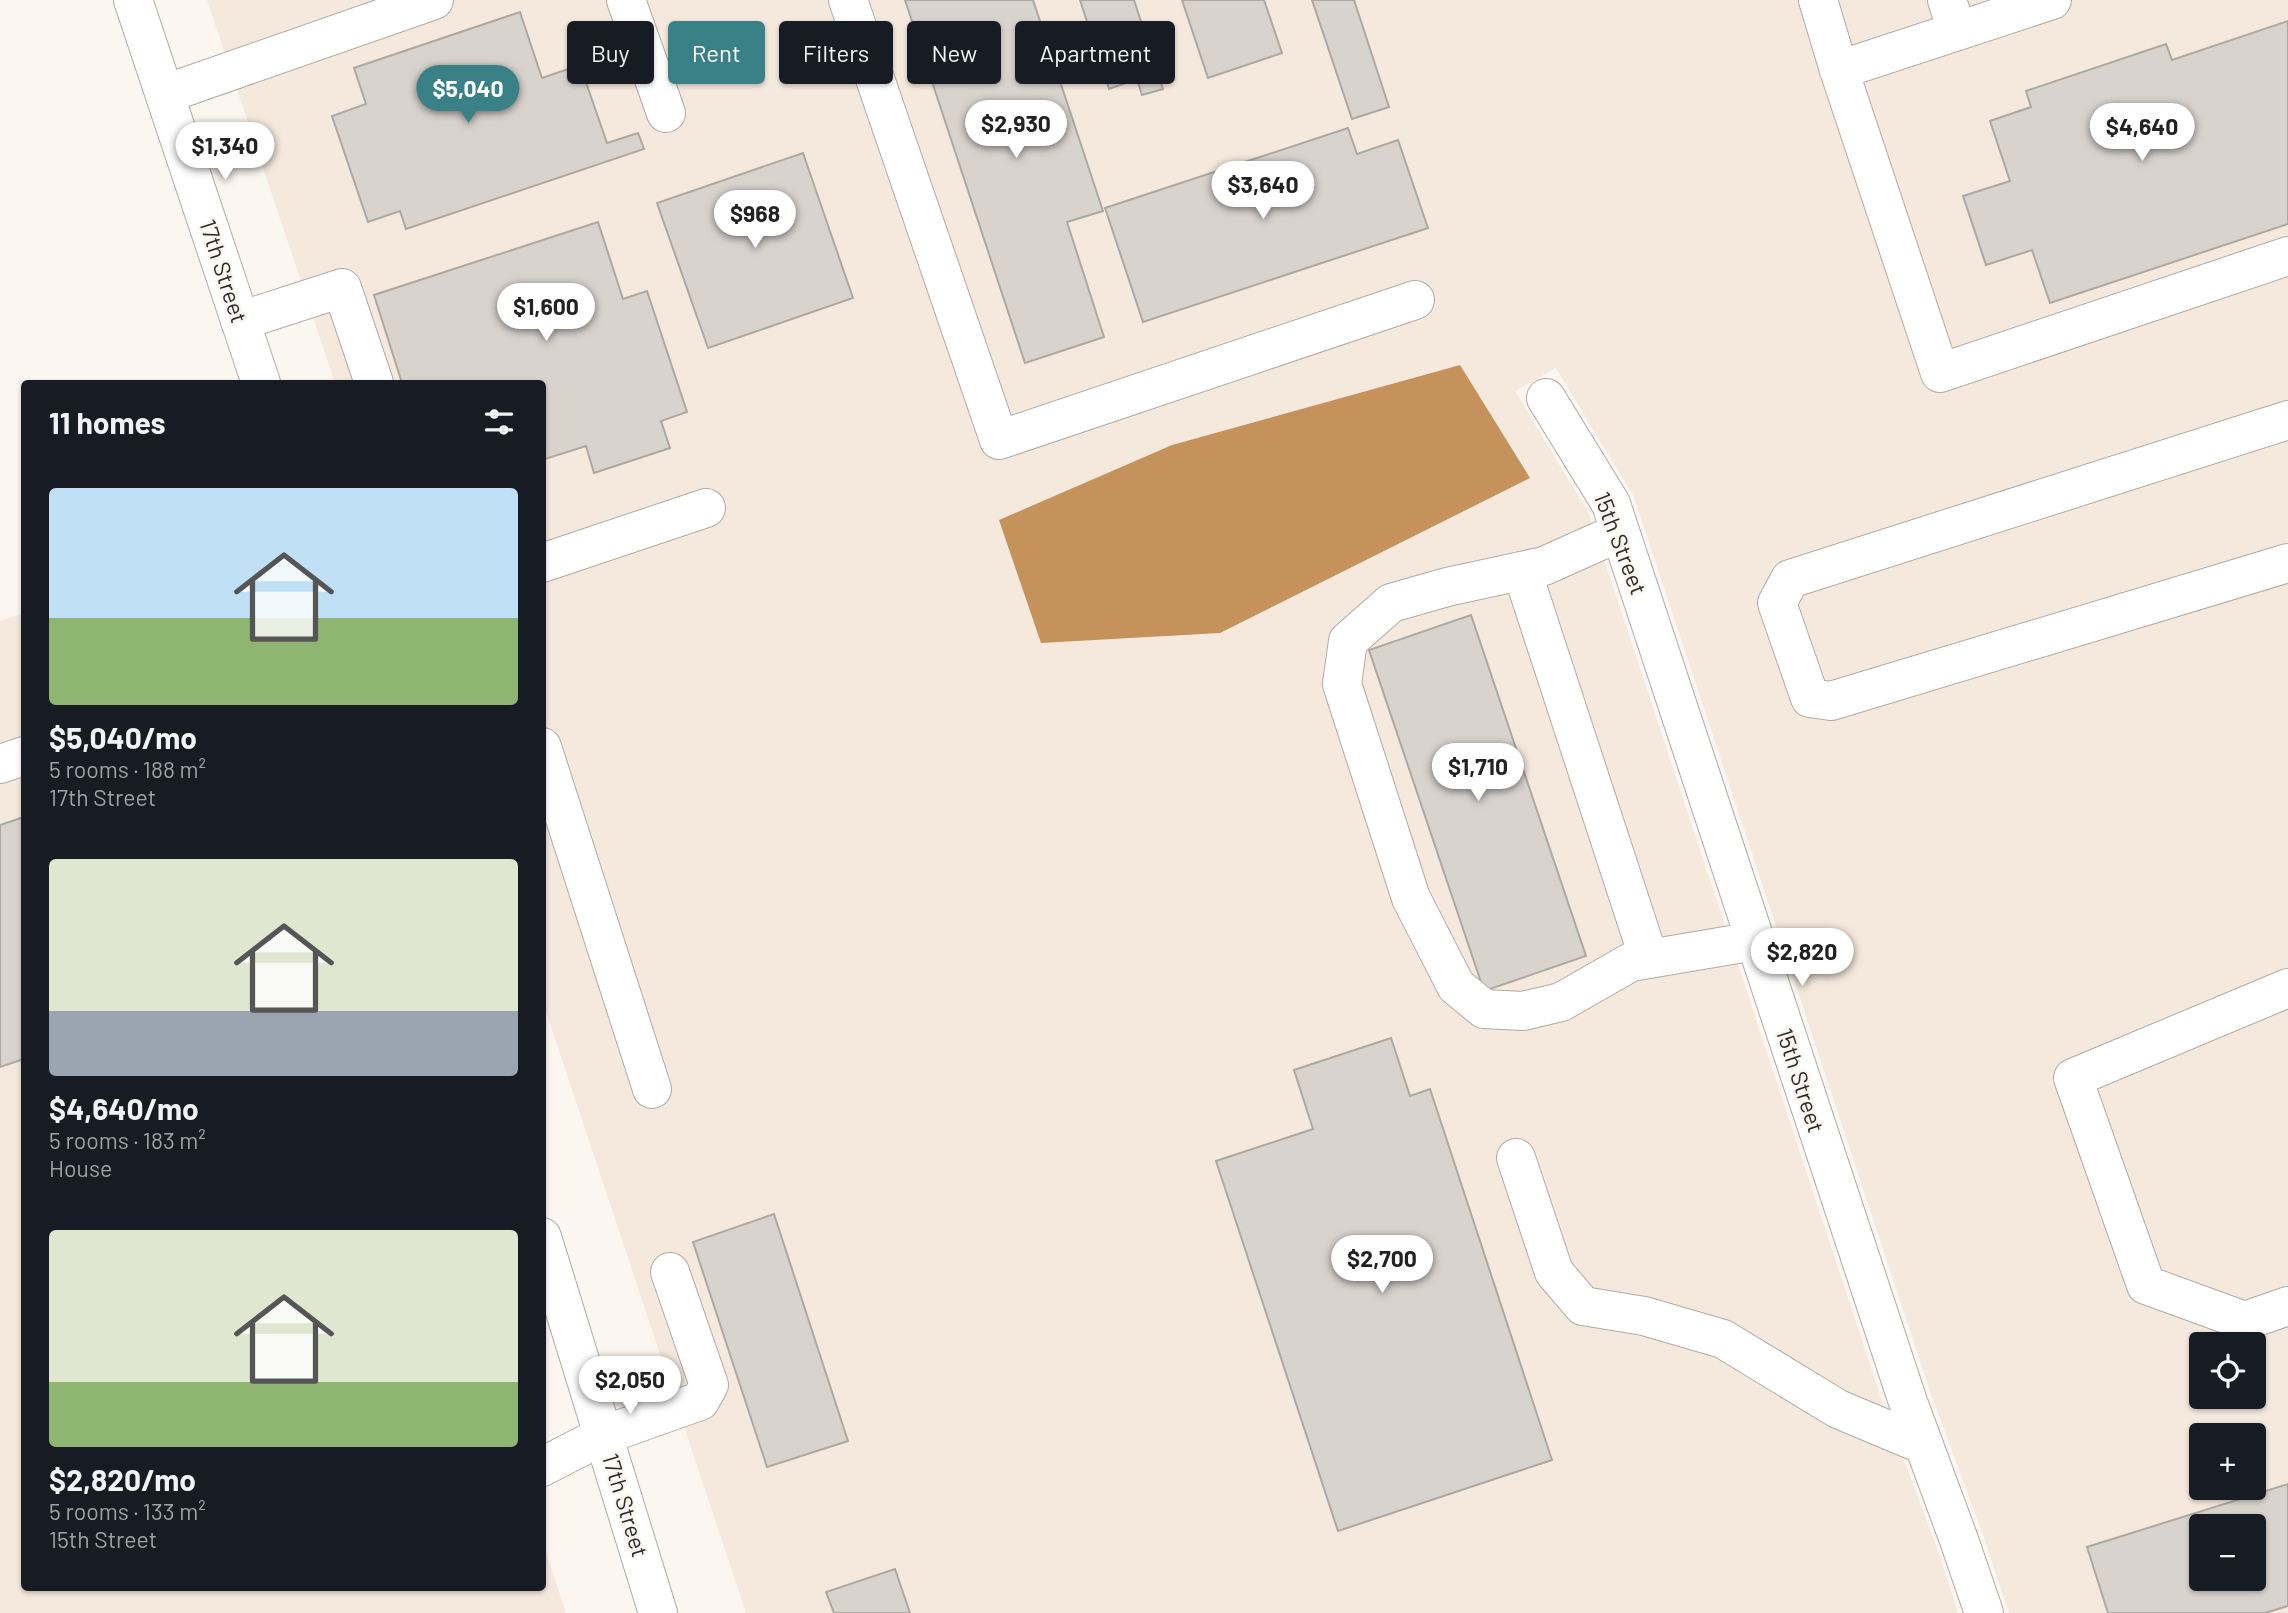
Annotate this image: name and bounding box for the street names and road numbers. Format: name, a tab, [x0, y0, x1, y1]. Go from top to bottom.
street label: 17th Street	[194, 216, 254, 326]
street label: 15th Street	[1589, 488, 1653, 598]
street label: 15th Street	[1771, 1024, 1831, 1136]
street label: 17th Street	[597, 1450, 655, 1560]

